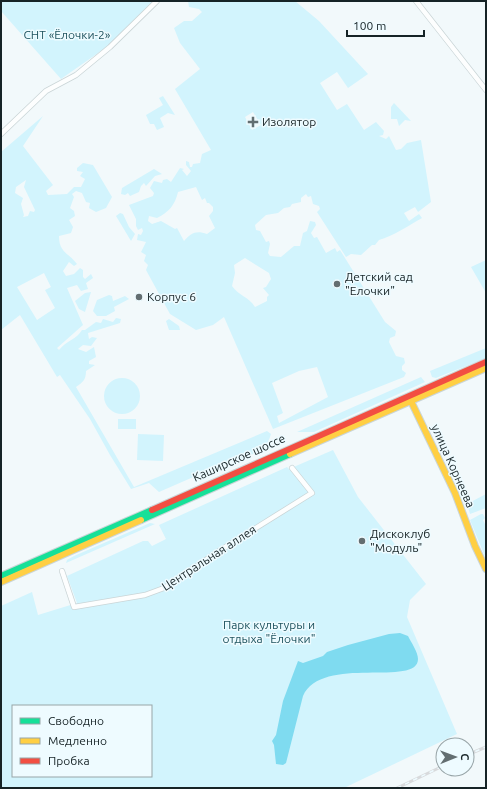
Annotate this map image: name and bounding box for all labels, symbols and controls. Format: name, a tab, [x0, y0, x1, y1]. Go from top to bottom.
scale bar	[347, 12, 424, 38]
text: 100 m	[353, 19, 386, 32]
park label: СНТ «Ёлочки-2»	[24, 28, 111, 41]
place label: Изолятор	[262, 115, 316, 128]
marker: Изолятор	[247, 116, 259, 128]
place label: Детский сад "Елочки"	[345, 270, 413, 297]
marker: Детский сад "Елочки"	[332, 279, 342, 289]
place label: Корпус 6	[147, 290, 196, 303]
marker: Корпус 6	[134, 292, 144, 302]
street label: улица Корнеева	[429, 422, 478, 509]
street label: Каширское шоссе	[191, 431, 287, 484]
street label: Центральная аллея	[159, 522, 258, 593]
place label: Дискоклуб "Модуль"	[370, 527, 430, 554]
marker: Дискоклуб "Модуль"	[357, 536, 367, 546]
park label: Парк культуры и отдыха "Ёлочки"	[223, 618, 315, 645]
legend	[12, 705, 152, 777]
text: Свободно	[48, 714, 104, 727]
text: Медленно	[48, 734, 107, 747]
north arrow	[435, 737, 475, 777]
text: С	[459, 753, 471, 760]
text: Пробка	[48, 754, 90, 767]

